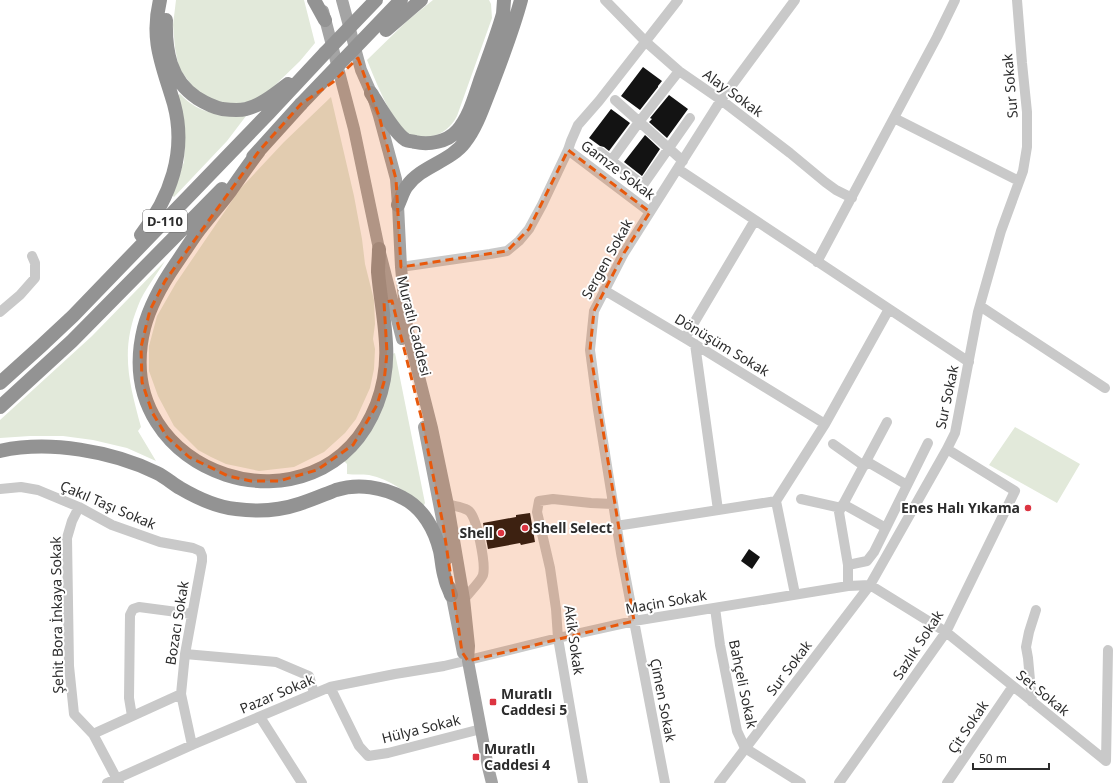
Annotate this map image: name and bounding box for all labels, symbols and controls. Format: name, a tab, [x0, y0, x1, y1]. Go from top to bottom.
street label: Sur Sokak	[997, 52, 1022, 119]
street label: Alay Sokak	[699, 64, 768, 121]
street label: Gamze Sokak	[577, 135, 660, 204]
road number: D-110	[143, 210, 187, 232]
street label: Sergen Sokak	[577, 215, 637, 302]
street label: Muratlı Caddesi	[393, 274, 436, 378]
street label: Dönüşüm Sokak	[671, 309, 773, 381]
street label: Sur Sokak	[930, 363, 963, 431]
street label: Çakıl Taşı Sokak	[57, 476, 160, 534]
place label: Enes Halı Yıkama	[901, 498, 1020, 517]
marker: Enes Halı Yıkama	[1023, 503, 1033, 513]
place label: Shell Select	[533, 518, 612, 537]
place label: Shell	[459, 523, 493, 542]
marker: Shell Select	[520, 523, 530, 533]
marker: Shell	[496, 528, 506, 538]
street label: Şehit Bora İnkaya Sokak	[46, 536, 67, 694]
street label: Bozacı Sokak	[160, 579, 193, 666]
street label: Maçin Sokak	[624, 585, 709, 618]
street label: Akik Sokak	[560, 604, 589, 676]
street label: Sazlık Sokak	[888, 606, 947, 683]
street label: Sur Sokak	[762, 636, 816, 699]
street label: Bahçeli Sokak	[725, 638, 762, 730]
street label: Çimen Sokak	[646, 657, 681, 744]
street label: Set Sokak	[1013, 665, 1074, 720]
street label: Pazar Sokak	[237, 669, 317, 718]
place label: Muratlı Caddesi 5	[501, 684, 567, 719]
street label: Çit Sokak	[943, 696, 993, 757]
marker: Muratlı Caddesi 5	[488, 697, 498, 707]
street label: Hülya Sokak	[380, 709, 463, 747]
place label: Muratlı Caddesi 4	[484, 739, 550, 774]
scale bar	[973, 745, 1049, 771]
text: 50 m	[979, 750, 1007, 767]
marker: Muratlı Caddesi 4	[471, 752, 481, 762]

